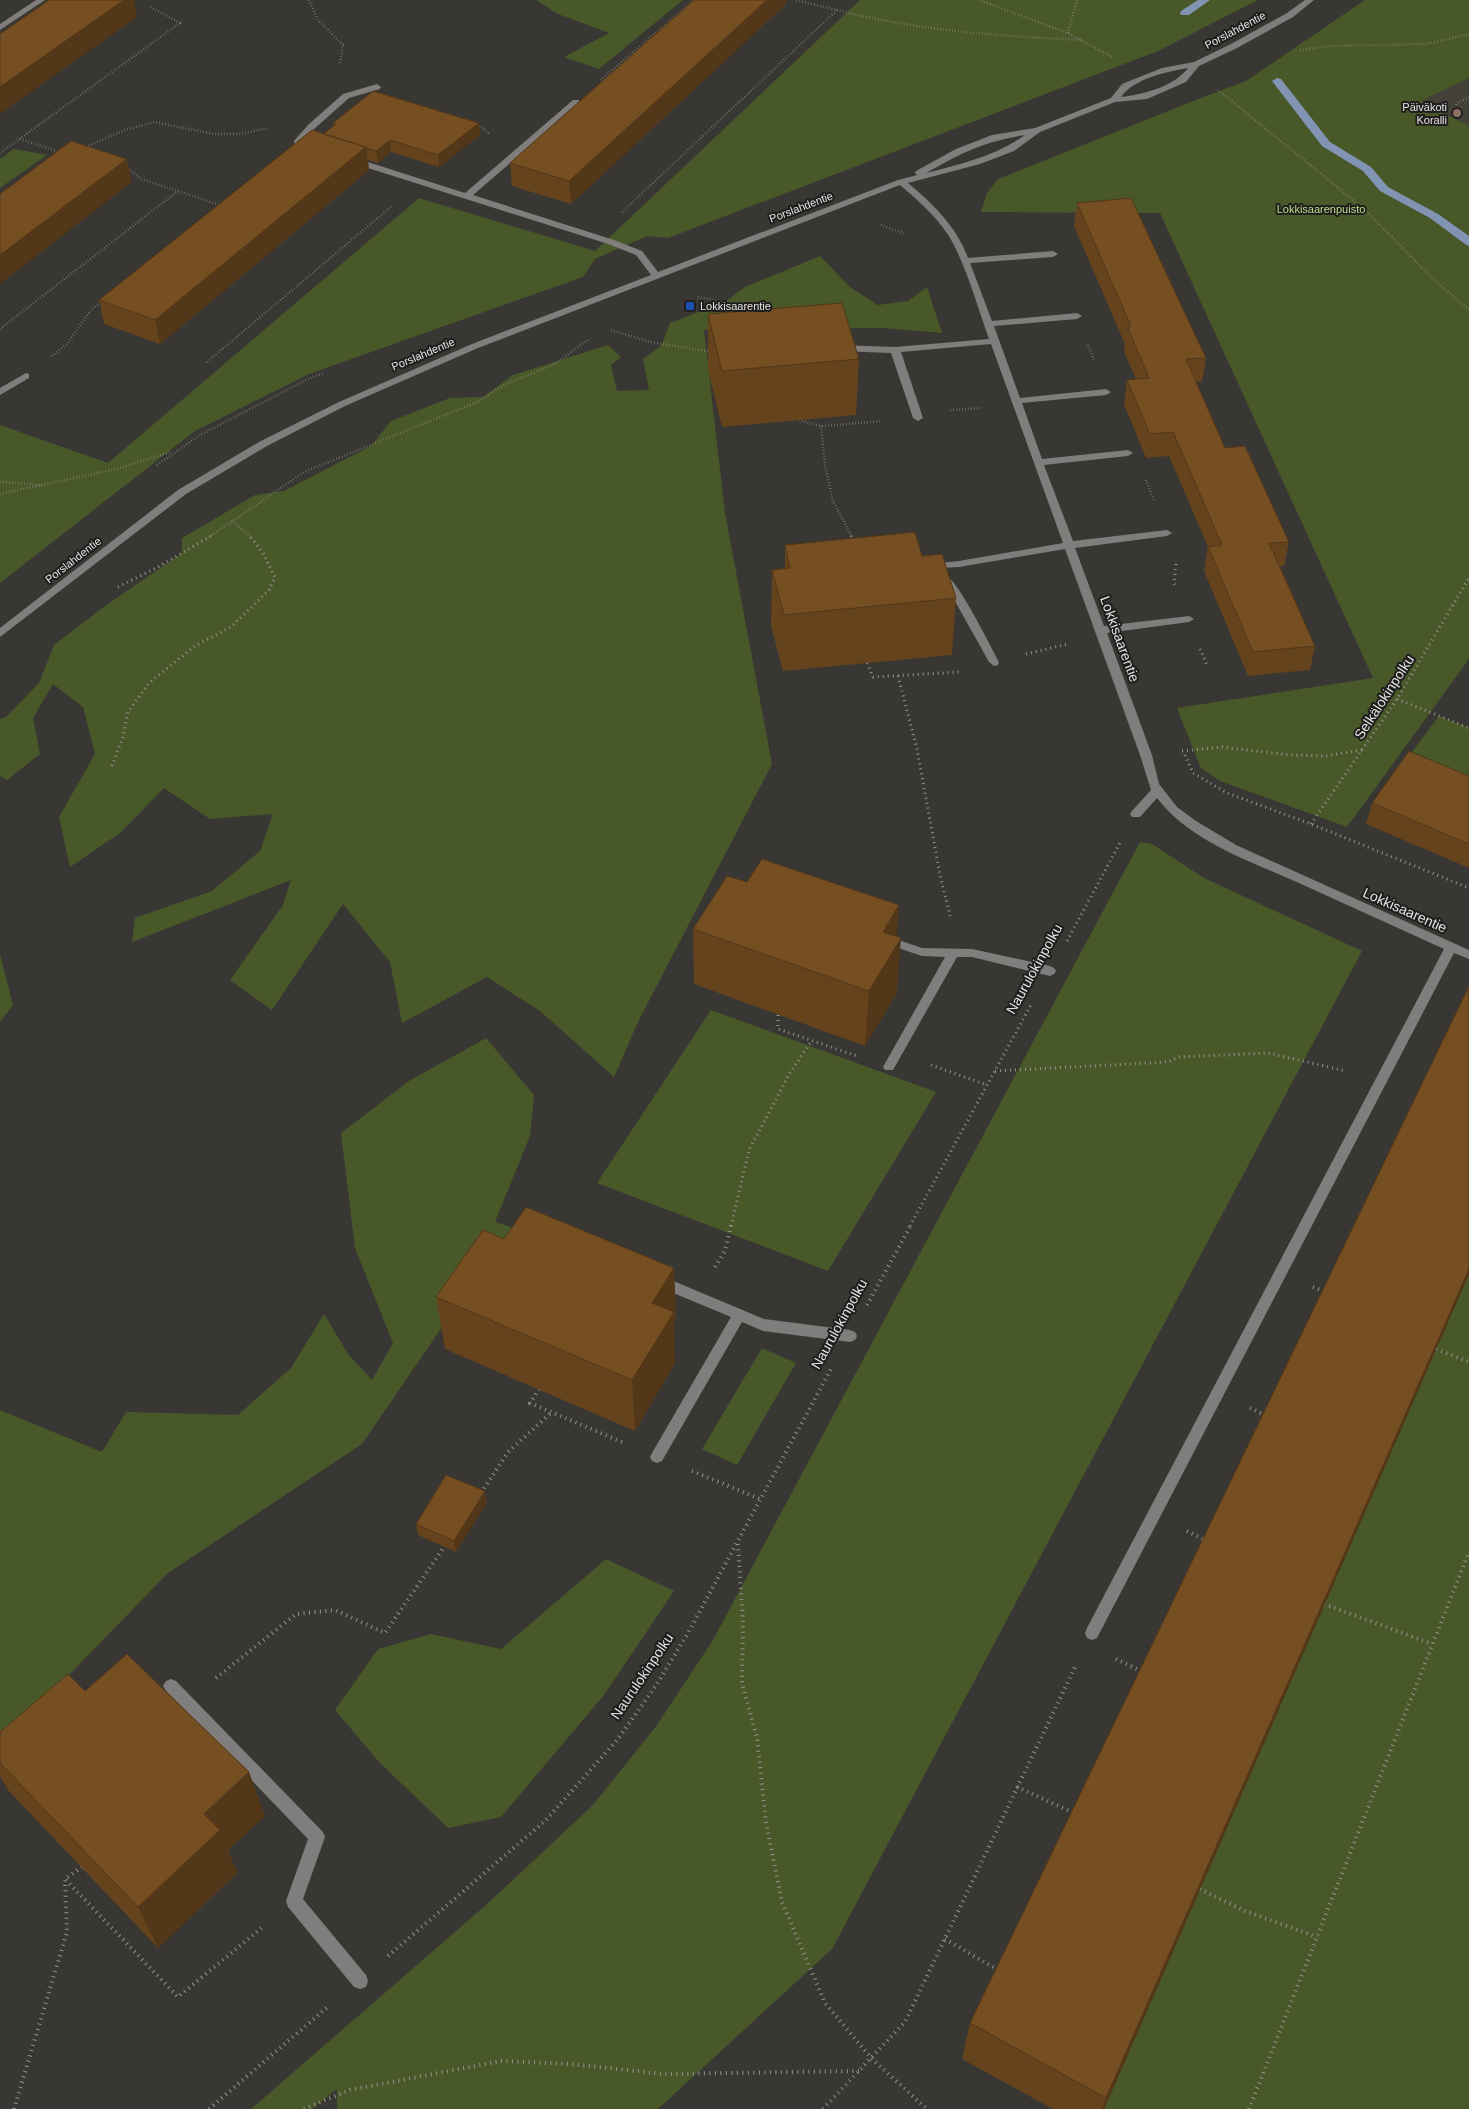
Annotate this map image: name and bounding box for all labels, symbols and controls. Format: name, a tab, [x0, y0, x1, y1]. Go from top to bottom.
street label: Porslahdentie	[1202, 9, 1268, 51]
place label: Päiväkoti Koralli	[1402, 101, 1447, 126]
marker: Päiväkoti Koralli	[1451, 107, 1463, 119]
street label: Porslahdentie	[767, 189, 835, 225]
park label: Lokkisaarenpuisto	[1277, 203, 1365, 215]
marker: Lokkisaarentie	[684, 300, 696, 312]
place label: Lokkisaarentie	[700, 300, 771, 312]
street label: Porslahdentie	[390, 335, 456, 373]
street label: Porslahdentie	[43, 535, 103, 585]
street label: Lokkisaarentie	[1097, 594, 1143, 684]
street label: Selkälokinpolku	[1351, 652, 1417, 742]
street label: Lokkisaarentie	[1361, 884, 1450, 936]
street label: Naurulokinpolku	[1003, 921, 1065, 1017]
street label: Naurulokinpolku	[808, 1276, 870, 1372]
street label: Naurulokinpolku	[607, 1630, 677, 1722]

